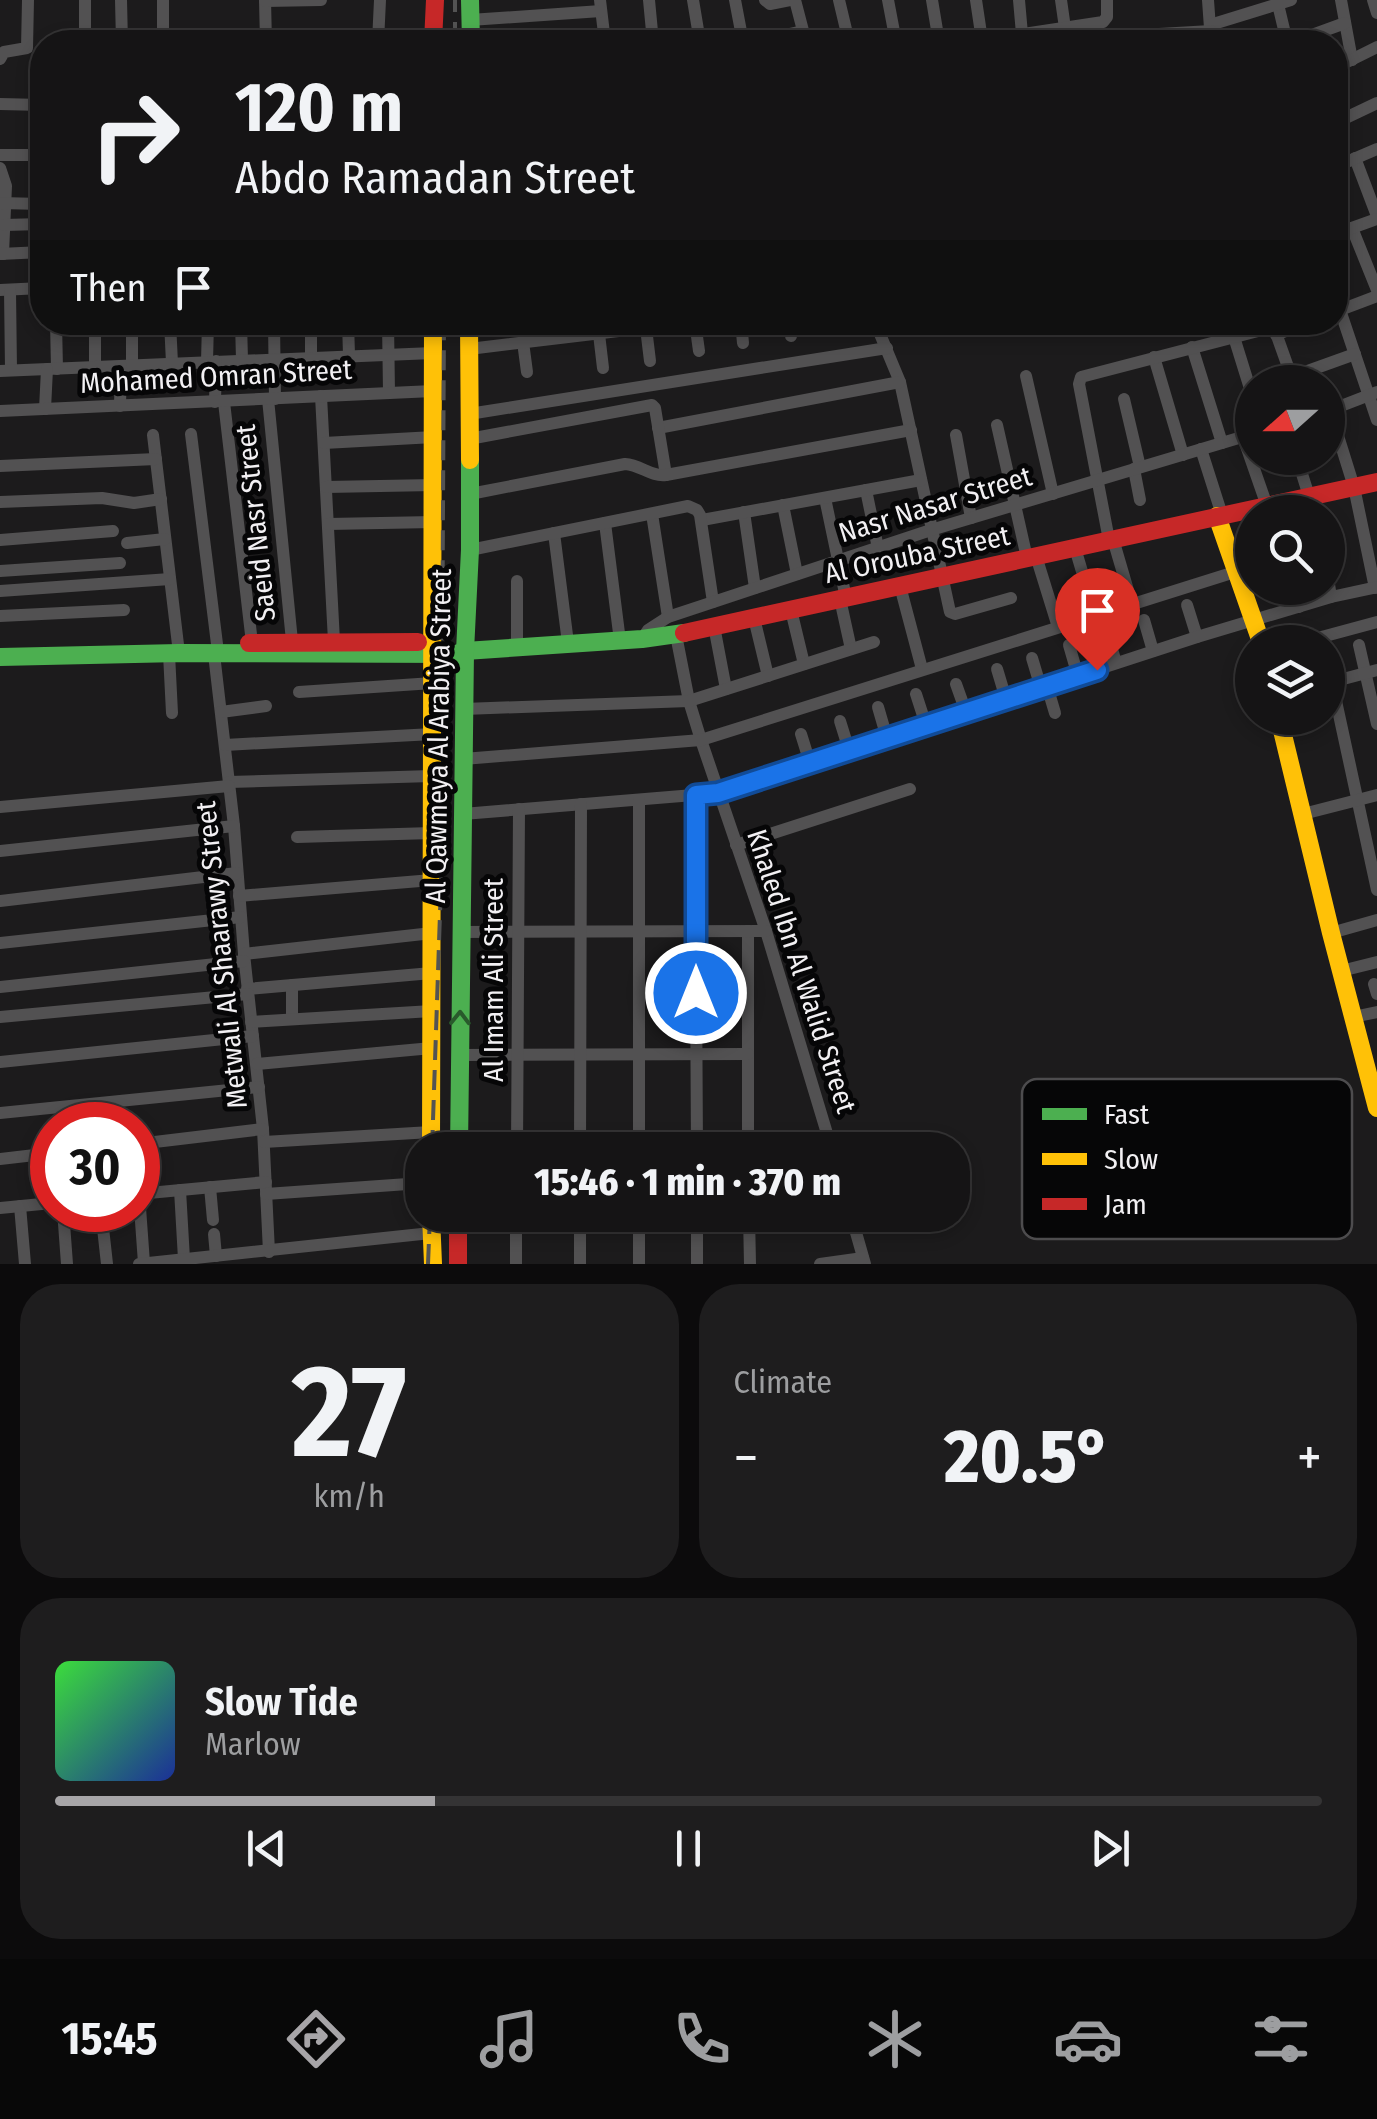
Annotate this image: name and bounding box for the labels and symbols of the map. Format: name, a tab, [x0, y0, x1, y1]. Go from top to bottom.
street label: Mohamed Omran Street	[79, 353, 354, 400]
north arrow	[1235, 365, 1345, 475]
street label: Saeid Nasr Street	[229, 422, 282, 623]
street label: Nasr Nasar Street	[835, 459, 1036, 550]
street label: Al Orouba Street	[822, 519, 1014, 590]
street label: Al Qawmeya Al Arabiya Street	[419, 567, 458, 904]
pin	[1055, 568, 1140, 671]
street label: Metwali Al Shaarawy Street	[189, 799, 254, 1110]
street label: Khaled Ibn Al Walid Street	[740, 825, 863, 1118]
street label: Al Imam Ali Street	[477, 877, 510, 1082]
position arrow	[644, 941, 748, 1045]
one-way arrow	[449, 1009, 471, 1024]
legend	[1022, 1079, 1352, 1239]
text: Fast	[1104, 1098, 1150, 1131]
speed limit sign: 30	[30, 1102, 160, 1232]
text: Slow	[1104, 1143, 1158, 1176]
text: Jam	[1104, 1188, 1147, 1221]

